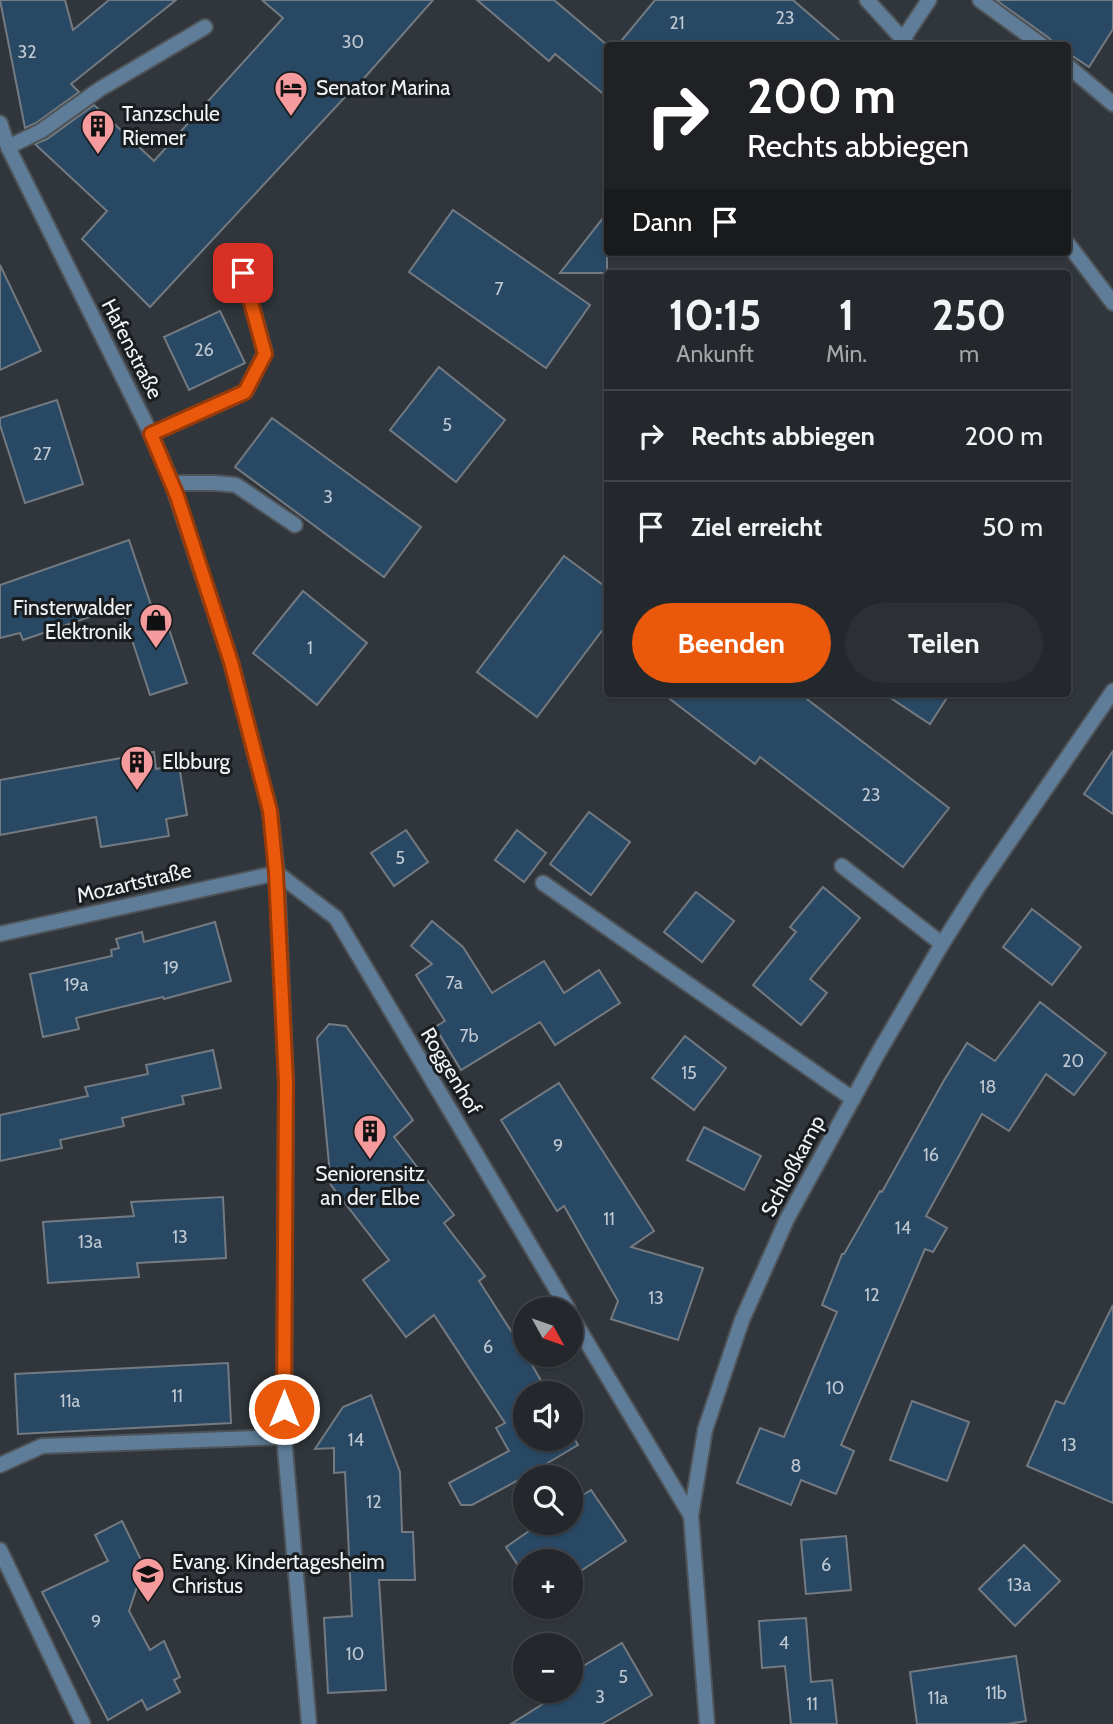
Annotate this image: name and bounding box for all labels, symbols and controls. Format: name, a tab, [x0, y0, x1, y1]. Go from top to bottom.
house number: 23	[775, 7, 795, 29]
house number: 21	[669, 12, 685, 34]
house number: 30	[342, 31, 364, 53]
house number: 32	[17, 41, 37, 63]
text: 200 m	[747, 66, 896, 125]
hotel icon: Senator Marina	[272, 69, 310, 118]
icon: right	[632, 70, 723, 161]
place label: Senator Marina	[316, 75, 450, 100]
place label: Tanzschule Riemer	[122, 101, 220, 150]
building icon: Tanzschule Riemer	[79, 107, 117, 156]
text: Rechts abbiegen	[747, 126, 969, 165]
icon: arrive	[706, 203, 744, 241]
text: Dann	[632, 206, 692, 238]
pin	[213, 243, 273, 303]
icon: arrive	[224, 254, 262, 292]
house number: 7	[494, 278, 504, 300]
text: 10:15	[669, 289, 761, 341]
text: 1	[839, 289, 854, 341]
text: 250	[932, 289, 1006, 341]
street label: Hafenstraße	[97, 295, 168, 403]
house number: 26	[194, 339, 214, 361]
text: Ankunft	[676, 340, 754, 368]
text: Min.	[826, 340, 867, 368]
text: m	[959, 340, 979, 368]
house number: 5	[442, 414, 452, 436]
icon: right	[632, 417, 670, 455]
text: Rechts abbiegen	[691, 420, 875, 452]
text: 200 m	[964, 420, 1043, 452]
house number: 27	[33, 443, 51, 465]
house number: 3	[323, 486, 333, 508]
icon: arrive	[632, 508, 670, 546]
text: Ziel erreicht	[691, 511, 822, 543]
text: 50 m	[982, 511, 1043, 543]
place label: Finsterwalder Elektronik	[13, 595, 133, 644]
shop icon: Finsterwalder Elektronik	[137, 601, 175, 650]
button: Beenden	[632, 603, 831, 683]
button: Teilen	[845, 603, 1043, 683]
house number: 1	[307, 637, 313, 659]
building icon: Elbburg	[118, 743, 156, 792]
place label: Elbburg	[162, 749, 230, 774]
house number: 23	[861, 784, 881, 806]
house number: 5	[395, 847, 405, 869]
street label: Mozartstraße	[74, 857, 194, 908]
house number: 19	[163, 957, 179, 979]
house number: 7a	[445, 972, 463, 994]
house number: 19a	[64, 974, 89, 996]
street label: Roggenhof	[416, 1023, 487, 1119]
house number: 7b	[459, 1025, 479, 1047]
house number: 20	[1062, 1050, 1084, 1072]
house number: 15	[681, 1062, 697, 1084]
house number: 18	[980, 1076, 996, 1098]
street label: Schloßkamp	[755, 1111, 830, 1221]
building icon: Seniorensitz an der Elbe	[351, 1112, 389, 1161]
house number: 9	[553, 1135, 563, 1157]
house number: 16	[923, 1144, 939, 1166]
place label: Seniorensitz an der Elbe	[315, 1161, 425, 1210]
house number: 11	[603, 1208, 615, 1230]
house number: 14	[895, 1217, 911, 1239]
house number: 13	[172, 1226, 188, 1248]
house number: 13a	[78, 1231, 102, 1253]
house number: 12	[864, 1284, 880, 1306]
house number: 13	[648, 1287, 664, 1309]
north arrow	[513, 1297, 583, 1367]
map controls	[513, 1297, 583, 1703]
house number: 6	[483, 1336, 493, 1358]
position arrow	[247, 1372, 321, 1446]
house number: 10	[826, 1377, 844, 1399]
button: sound	[513, 1381, 583, 1451]
house number: 11	[171, 1385, 183, 1407]
house number: 11a	[60, 1390, 81, 1412]
house number: 14	[348, 1429, 364, 1451]
house number: 13	[1061, 1434, 1077, 1456]
house number: 8	[791, 1455, 801, 1477]
button: search	[513, 1465, 583, 1535]
house number: 12	[366, 1491, 382, 1513]
place label: Evang. Kindertagesheim Christus	[172, 1549, 385, 1598]
button: +	[513, 1549, 583, 1619]
house number: 6	[821, 1554, 831, 1576]
school or university icon: Evang. Kindertagesheim Christus	[129, 1555, 167, 1604]
house number: 13a	[1007, 1574, 1031, 1596]
house number: 9	[91, 1611, 101, 1633]
house number: 4	[779, 1632, 789, 1654]
button: −	[513, 1633, 583, 1703]
house number: 10	[346, 1643, 364, 1665]
house number: 5	[618, 1666, 628, 1688]
house number: 11b	[985, 1682, 1007, 1704]
house number: 3	[595, 1686, 605, 1708]
house number: 11a	[928, 1687, 949, 1709]
house number: 11	[806, 1693, 818, 1715]

